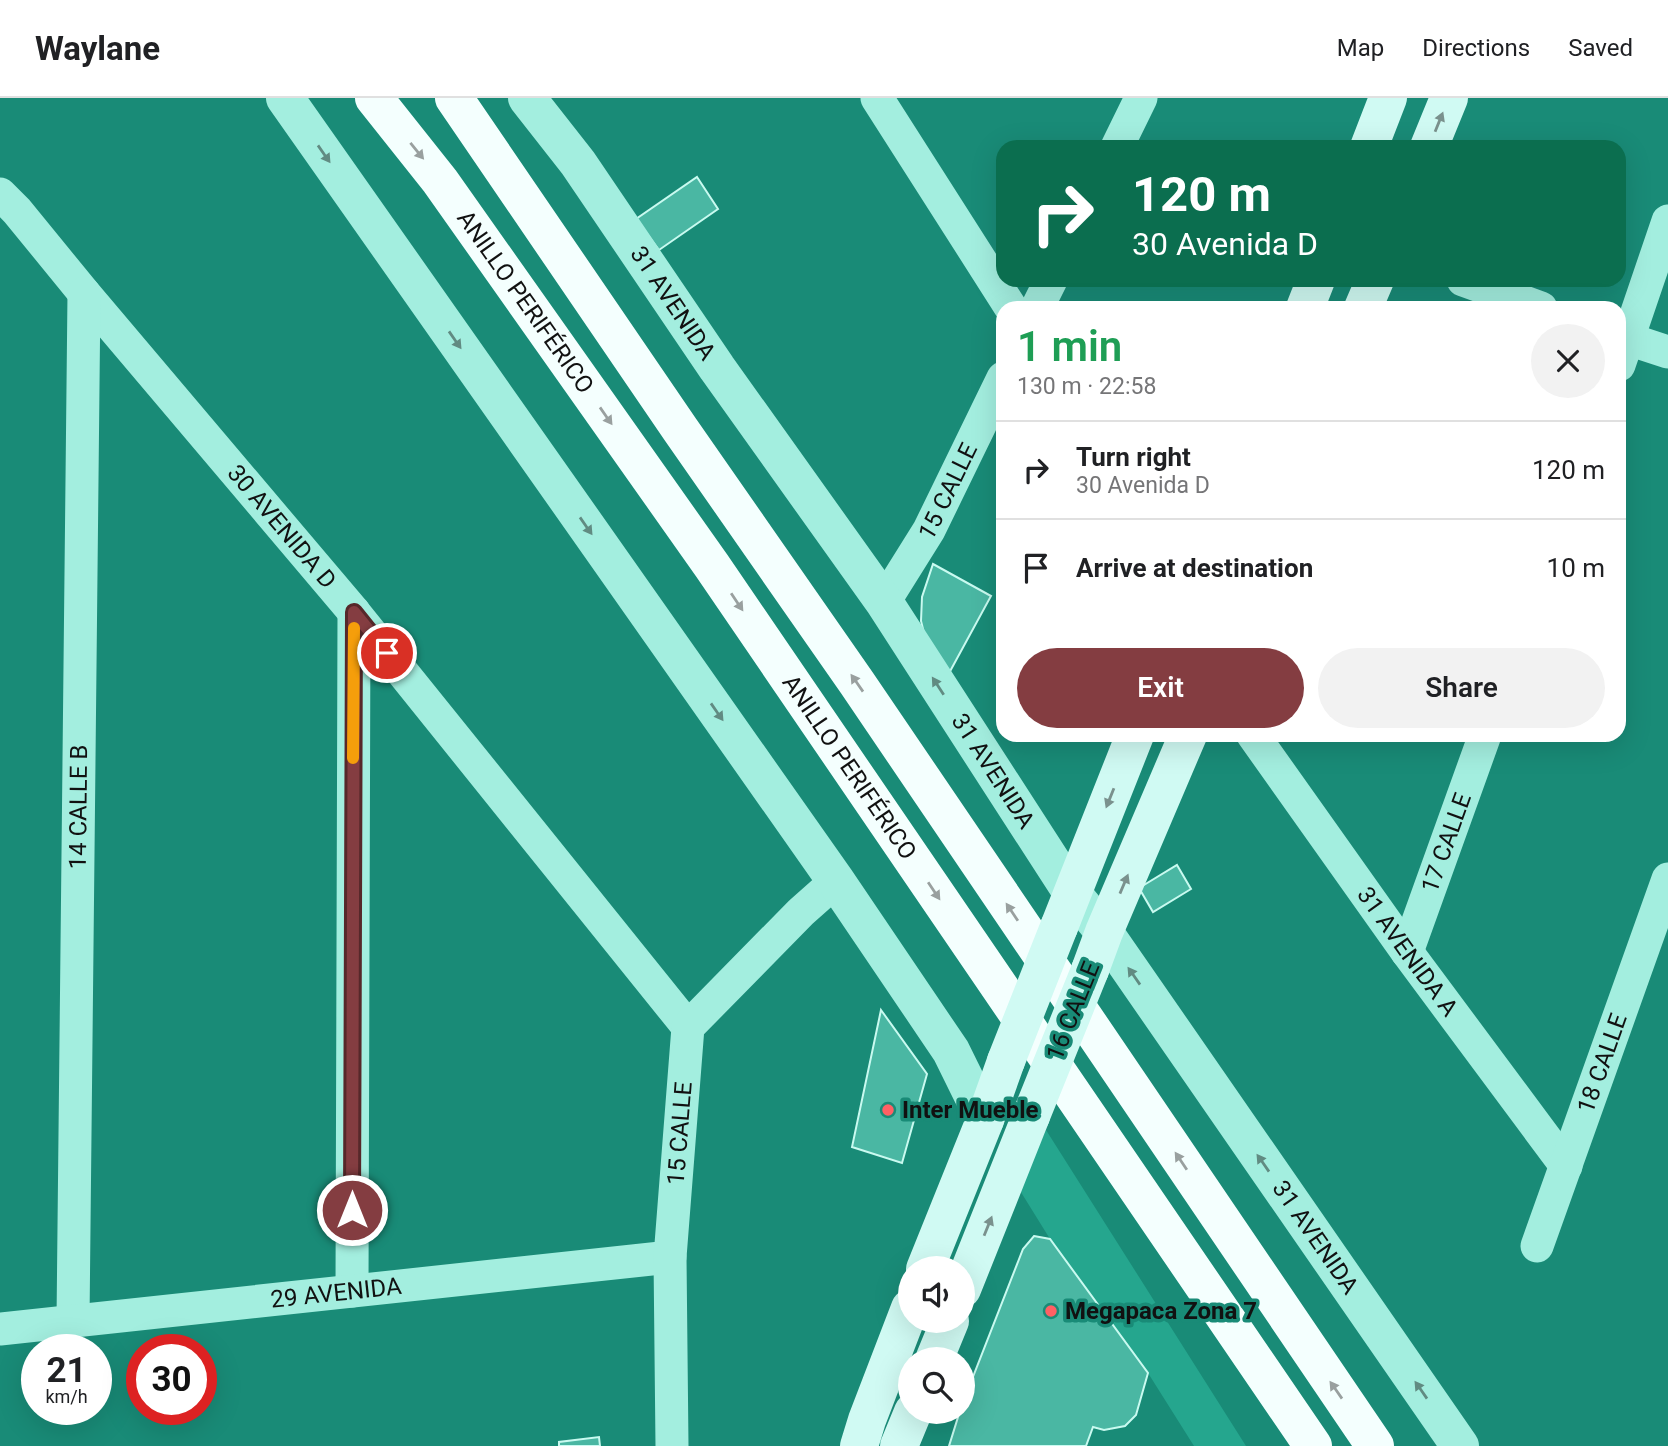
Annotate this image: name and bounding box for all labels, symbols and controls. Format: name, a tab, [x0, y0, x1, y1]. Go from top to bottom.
text: Waylane	[35, 29, 160, 68]
text: Map	[1337, 34, 1384, 62]
text: Directions	[1422, 34, 1530, 62]
text: Saved	[1568, 34, 1633, 62]
one-way arrow	[1434, 112, 1445, 133]
one-way arrow	[409, 142, 424, 160]
one-way arrow	[317, 145, 331, 163]
text: 120 m	[1132, 166, 1271, 223]
icon: right	[1017, 168, 1108, 259]
street label: ANILLO PERIFÉRICO	[451, 205, 600, 399]
text: 30 Avenida D	[1132, 225, 1318, 263]
street label: 31 AVENIDA	[625, 241, 722, 366]
text: 1 min	[1017, 322, 1122, 371]
button: close	[1531, 324, 1605, 398]
one-way arrow	[448, 331, 462, 349]
text: 130 m · 22:58	[1017, 373, 1156, 400]
one-way arrow	[599, 407, 613, 425]
street label: 15 CALLE	[912, 438, 983, 545]
text: Turn right	[1076, 442, 1191, 472]
icon: right	[1017, 451, 1055, 489]
text: 120 m	[1532, 455, 1605, 485]
street label: 30 AVENIDA D	[222, 459, 342, 594]
text: 30 Avenida D	[1076, 472, 1210, 499]
one-way arrow	[579, 517, 593, 535]
icon: arrive	[1017, 549, 1055, 587]
text: Arrive at destination	[1076, 553, 1313, 583]
text: 10 m	[1547, 553, 1605, 583]
one-way arrow	[730, 593, 744, 611]
pin	[357, 623, 417, 683]
icon: arrive	[368, 634, 406, 672]
button: Exit	[1017, 648, 1304, 728]
button: Share	[1318, 648, 1605, 728]
street label: ANILLO PERIFÉRICO	[777, 669, 922, 865]
one-way arrow	[850, 674, 864, 692]
one-way arrow	[932, 676, 945, 695]
one-way arrow	[710, 703, 724, 721]
street label: 31 AVENIDA	[946, 708, 1041, 834]
street label: 14 CALLE B	[64, 745, 93, 870]
one-way arrow	[1105, 788, 1116, 809]
street label: 17 CALLE	[1416, 789, 1477, 896]
one-way arrow	[1118, 874, 1130, 894]
street label: 31 AVENIDA A	[1351, 881, 1464, 1022]
one-way arrow	[927, 882, 941, 900]
one-way arrow	[1006, 902, 1019, 922]
street label: 16 CALLE	[1041, 958, 1105, 1064]
one-way arrow	[1127, 967, 1141, 985]
street label: 18 CALLE	[1572, 1010, 1633, 1117]
street label: 15 CALLE	[662, 1081, 698, 1186]
place label: Inter Mueble	[902, 1096, 1039, 1124]
marker: Inter Mueble	[880, 1102, 896, 1118]
one-way arrow	[1174, 1152, 1188, 1170]
one-way arrow	[1256, 1154, 1270, 1172]
position arrow	[315, 1173, 389, 1247]
street label: 31 AVENIDA	[1267, 1175, 1365, 1299]
one-way arrow	[982, 1215, 993, 1236]
map controls	[898, 1256, 975, 1424]
button: sound	[898, 1256, 975, 1333]
street label: 29 AVENIDA	[269, 1272, 403, 1314]
place label: Megapaca Zona 7	[1065, 1297, 1257, 1325]
marker: Megapaca Zona 7	[1043, 1303, 1059, 1319]
speed limit sign: 30	[126, 1334, 217, 1425]
button: search	[898, 1347, 975, 1424]
text: 21	[46, 1350, 87, 1391]
one-way arrow	[1329, 1381, 1343, 1399]
one-way arrow	[1414, 1381, 1428, 1399]
text: km/h	[45, 1386, 88, 1407]

